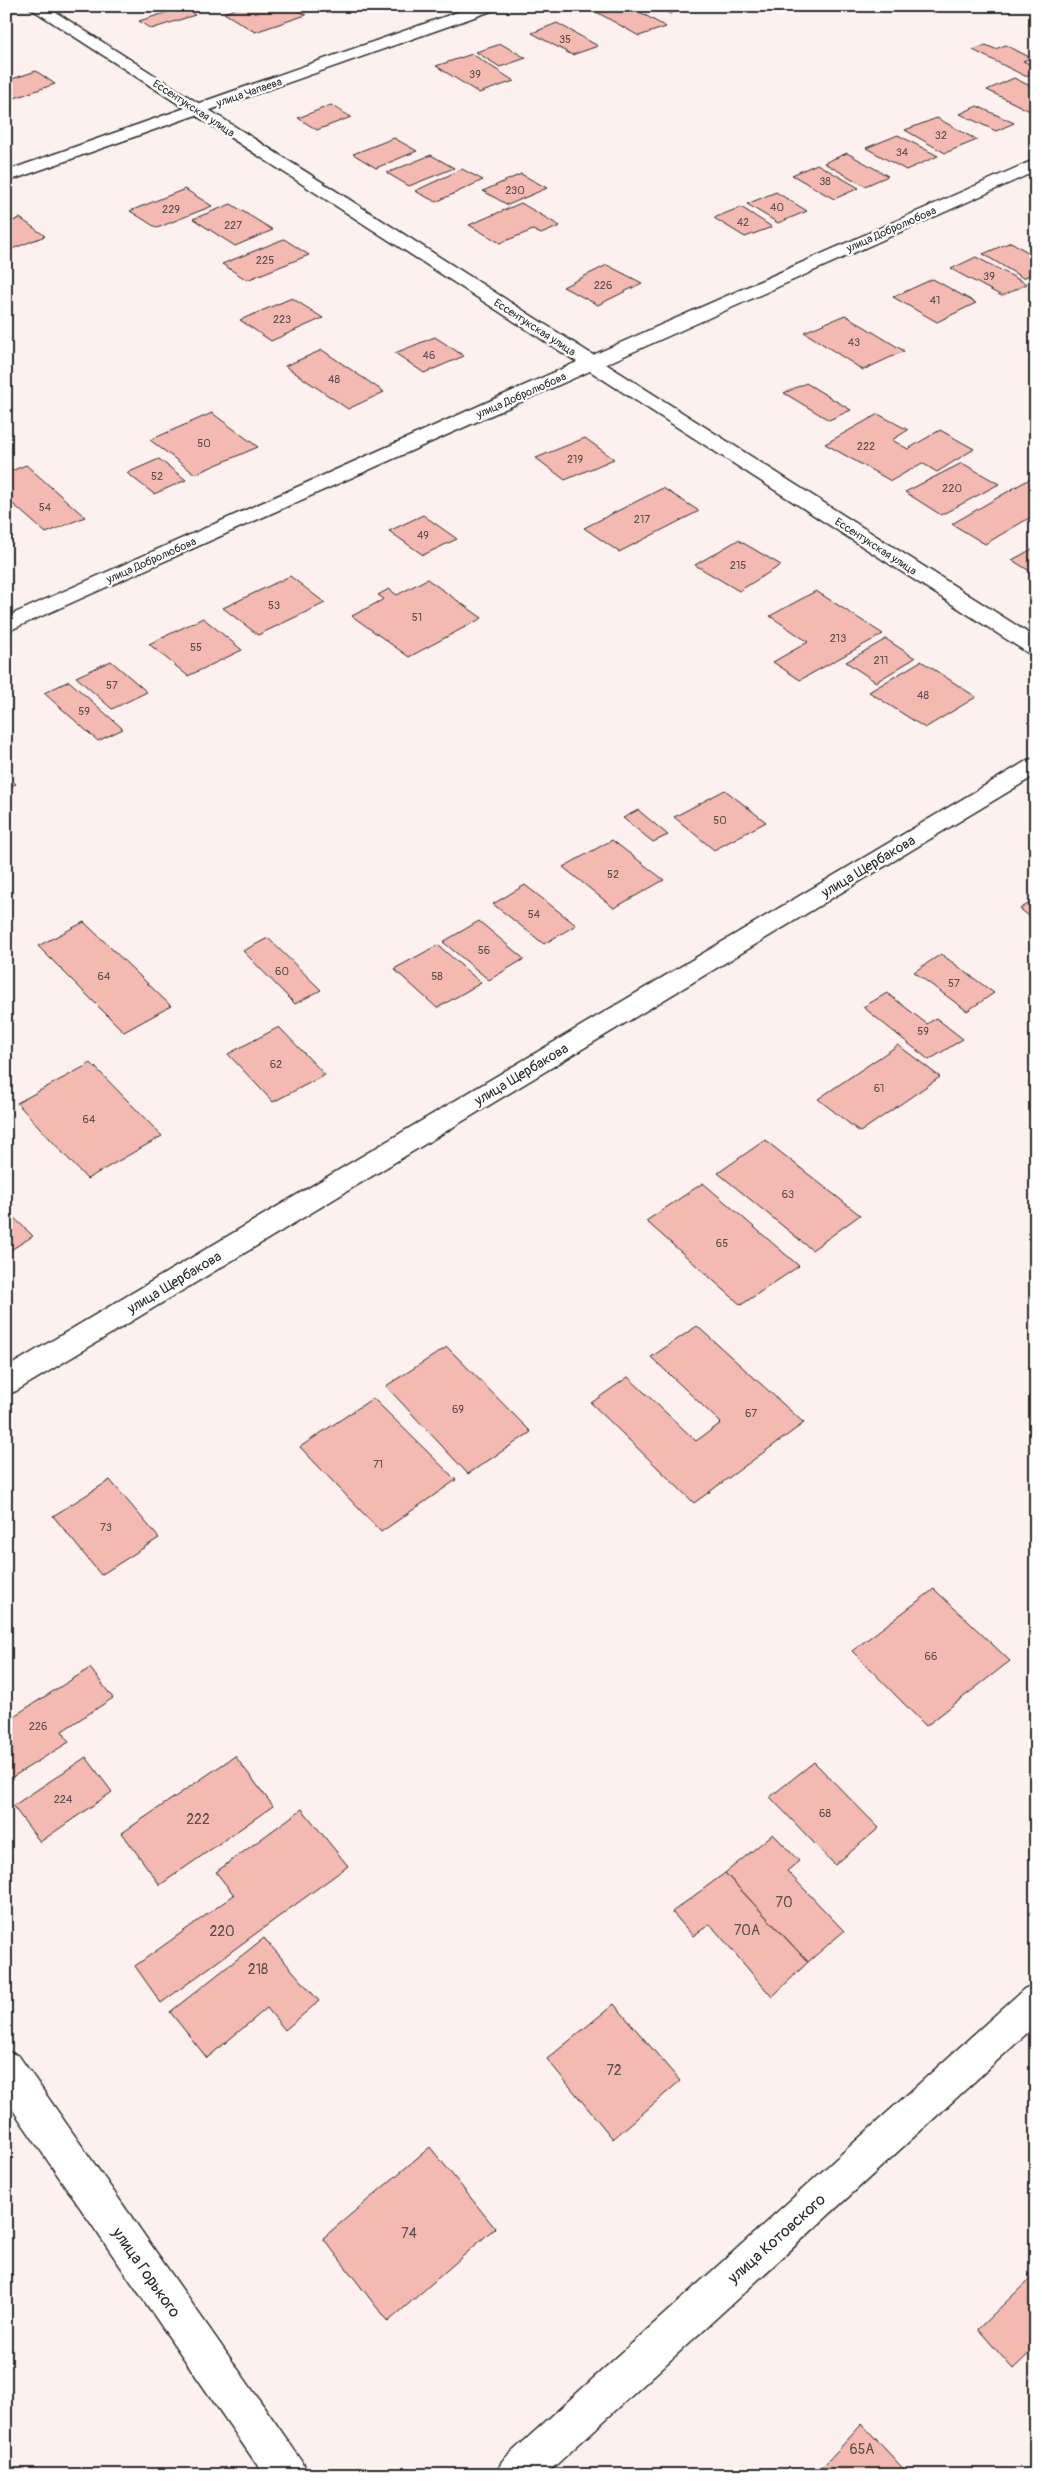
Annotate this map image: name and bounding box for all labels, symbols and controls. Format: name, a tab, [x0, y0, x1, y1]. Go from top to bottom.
house number: 35	[559, 33, 571, 46]
house number: 39	[469, 68, 481, 81]
street label: улица Чапаева	[214, 75, 284, 110]
street label: Ессентукская улица	[150, 77, 237, 140]
house number: 32	[935, 129, 947, 142]
house number: 34	[896, 146, 909, 159]
house number: 38	[819, 175, 831, 188]
house number: 230	[505, 184, 525, 197]
house number: 40	[770, 201, 784, 214]
house number: 229	[162, 203, 180, 216]
street label: улица Добролюбова	[843, 204, 938, 255]
house number: 42	[737, 216, 749, 229]
house number: 227	[224, 219, 242, 232]
house number: 225	[256, 254, 274, 267]
house number: 39	[983, 270, 995, 283]
house number: 226	[594, 279, 612, 292]
house number: 41	[930, 294, 940, 307]
street label: Ессентукская улица	[491, 296, 578, 359]
house number: 223	[273, 313, 291, 326]
house number: 43	[848, 336, 860, 349]
house number: 46	[423, 349, 435, 362]
street label: улица Добролюбова	[473, 370, 568, 421]
house number: 48	[328, 373, 340, 386]
house number: 50	[197, 437, 211, 450]
house number: 222	[857, 440, 875, 453]
house number: 219	[567, 453, 583, 466]
house number: 52	[151, 470, 163, 483]
house number: 220	[942, 482, 962, 495]
house number: 54	[39, 501, 52, 514]
house number: 217	[634, 513, 650, 526]
street label: Ессентукская улица	[832, 515, 919, 578]
house number: 49	[417, 529, 429, 542]
street label: улица Добролюбова	[103, 535, 198, 586]
house number: 215	[730, 559, 746, 572]
house number: 53	[268, 599, 280, 612]
house number: 51	[412, 611, 422, 624]
house number: 213	[830, 632, 846, 645]
house number: 55	[190, 641, 202, 654]
house number: 211	[874, 654, 888, 667]
house number: 57	[106, 679, 118, 692]
house number: 48	[917, 689, 929, 702]
house number: 59	[78, 705, 90, 718]
house number: 50	[713, 814, 727, 827]
street label: улица Щербакова	[817, 832, 918, 902]
house number: 52	[607, 868, 619, 881]
house number: 54	[528, 908, 541, 921]
house number: 56	[478, 944, 490, 957]
house number: 60	[275, 965, 289, 978]
house number: 64	[98, 970, 111, 983]
house number: 58	[431, 970, 443, 983]
house number: 57	[948, 977, 960, 990]
house number: 59	[917, 1025, 929, 1038]
street label: улица Щербакова	[470, 1040, 571, 1110]
house number: 62	[270, 1058, 282, 1071]
house number: 61	[874, 1082, 884, 1095]
house number: 64	[83, 1113, 96, 1126]
house number: 63	[782, 1188, 794, 1201]
house number: 65	[716, 1237, 728, 1250]
street label: улица Щербакова	[123, 1248, 224, 1318]
house number: 69	[452, 1403, 464, 1416]
house number: 67	[745, 1407, 757, 1420]
house number: 71	[373, 1458, 383, 1471]
house number: 73	[100, 1521, 112, 1534]
house number: 66	[925, 1650, 937, 1663]
house number: 226	[29, 1720, 47, 1733]
house number: 224	[54, 1793, 73, 1806]
house number: 68	[819, 1807, 831, 1820]
house number: 222	[186, 1811, 210, 1828]
house number: 70	[776, 1894, 792, 1911]
house number: 70А	[734, 1922, 760, 1939]
house number: 220	[209, 1923, 235, 1940]
house number: 218	[248, 1961, 268, 1978]
house number: 72	[606, 2062, 622, 2079]
street label: улица Котовского	[723, 2189, 830, 2289]
street label: улица Горького	[107, 2223, 185, 2322]
house number: 74	[401, 2225, 417, 2242]
house number: 65А	[850, 2441, 874, 2458]

